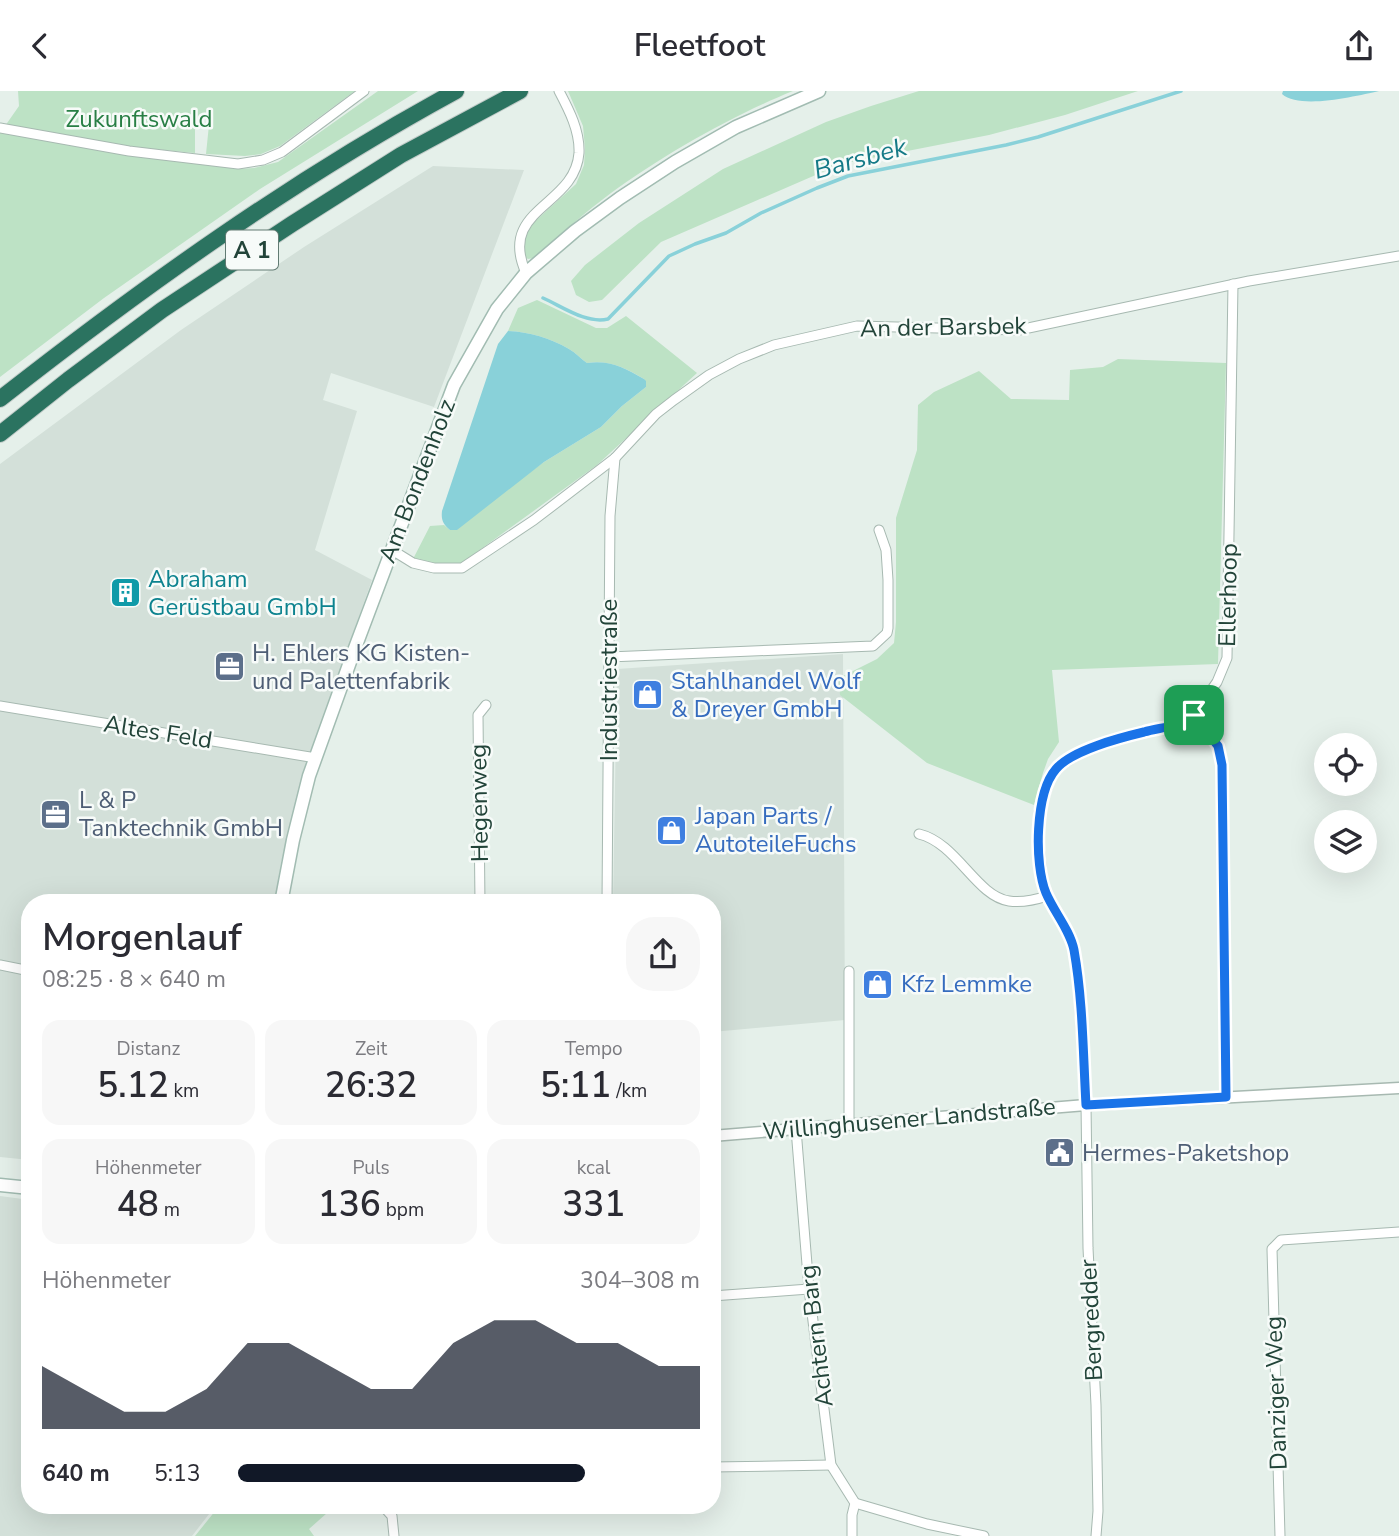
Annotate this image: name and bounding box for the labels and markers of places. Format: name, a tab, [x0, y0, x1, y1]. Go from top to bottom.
place label: Abraham Gerüstbau GmbH	[148, 563, 337, 623]
building icon: Abraham Gerüstbau GmbH	[108, 576, 142, 610]
place label: H. Ehlers KG Kisten- und Palettenfabrik	[252, 637, 470, 697]
office icon: H. Ehlers KG Kisten- und Palettenfabrik	[212, 650, 246, 684]
place label: Stahlhandel Wolf & Dreyer GmbH	[671, 665, 862, 725]
shop icon: Stahlhandel Wolf & Dreyer GmbH	[631, 678, 665, 712]
pin	[1164, 685, 1224, 745]
place label: L & P Tanktechnik GmbH	[79, 784, 283, 844]
office icon: L & P Tanktechnik GmbH	[39, 797, 73, 831]
place label: Japan Parts / AutoteileFuchs	[694, 800, 856, 860]
shop icon: Japan Parts / AutoteileFuchs	[655, 813, 689, 847]
shop icon: Kfz Lemmke	[861, 967, 895, 1001]
place label: Kfz Lemmke	[901, 968, 1032, 1000]
public building icon: Hermes-Paketshop	[1042, 1136, 1076, 1170]
place label: Hermes-Paketshop	[1082, 1137, 1289, 1169]

